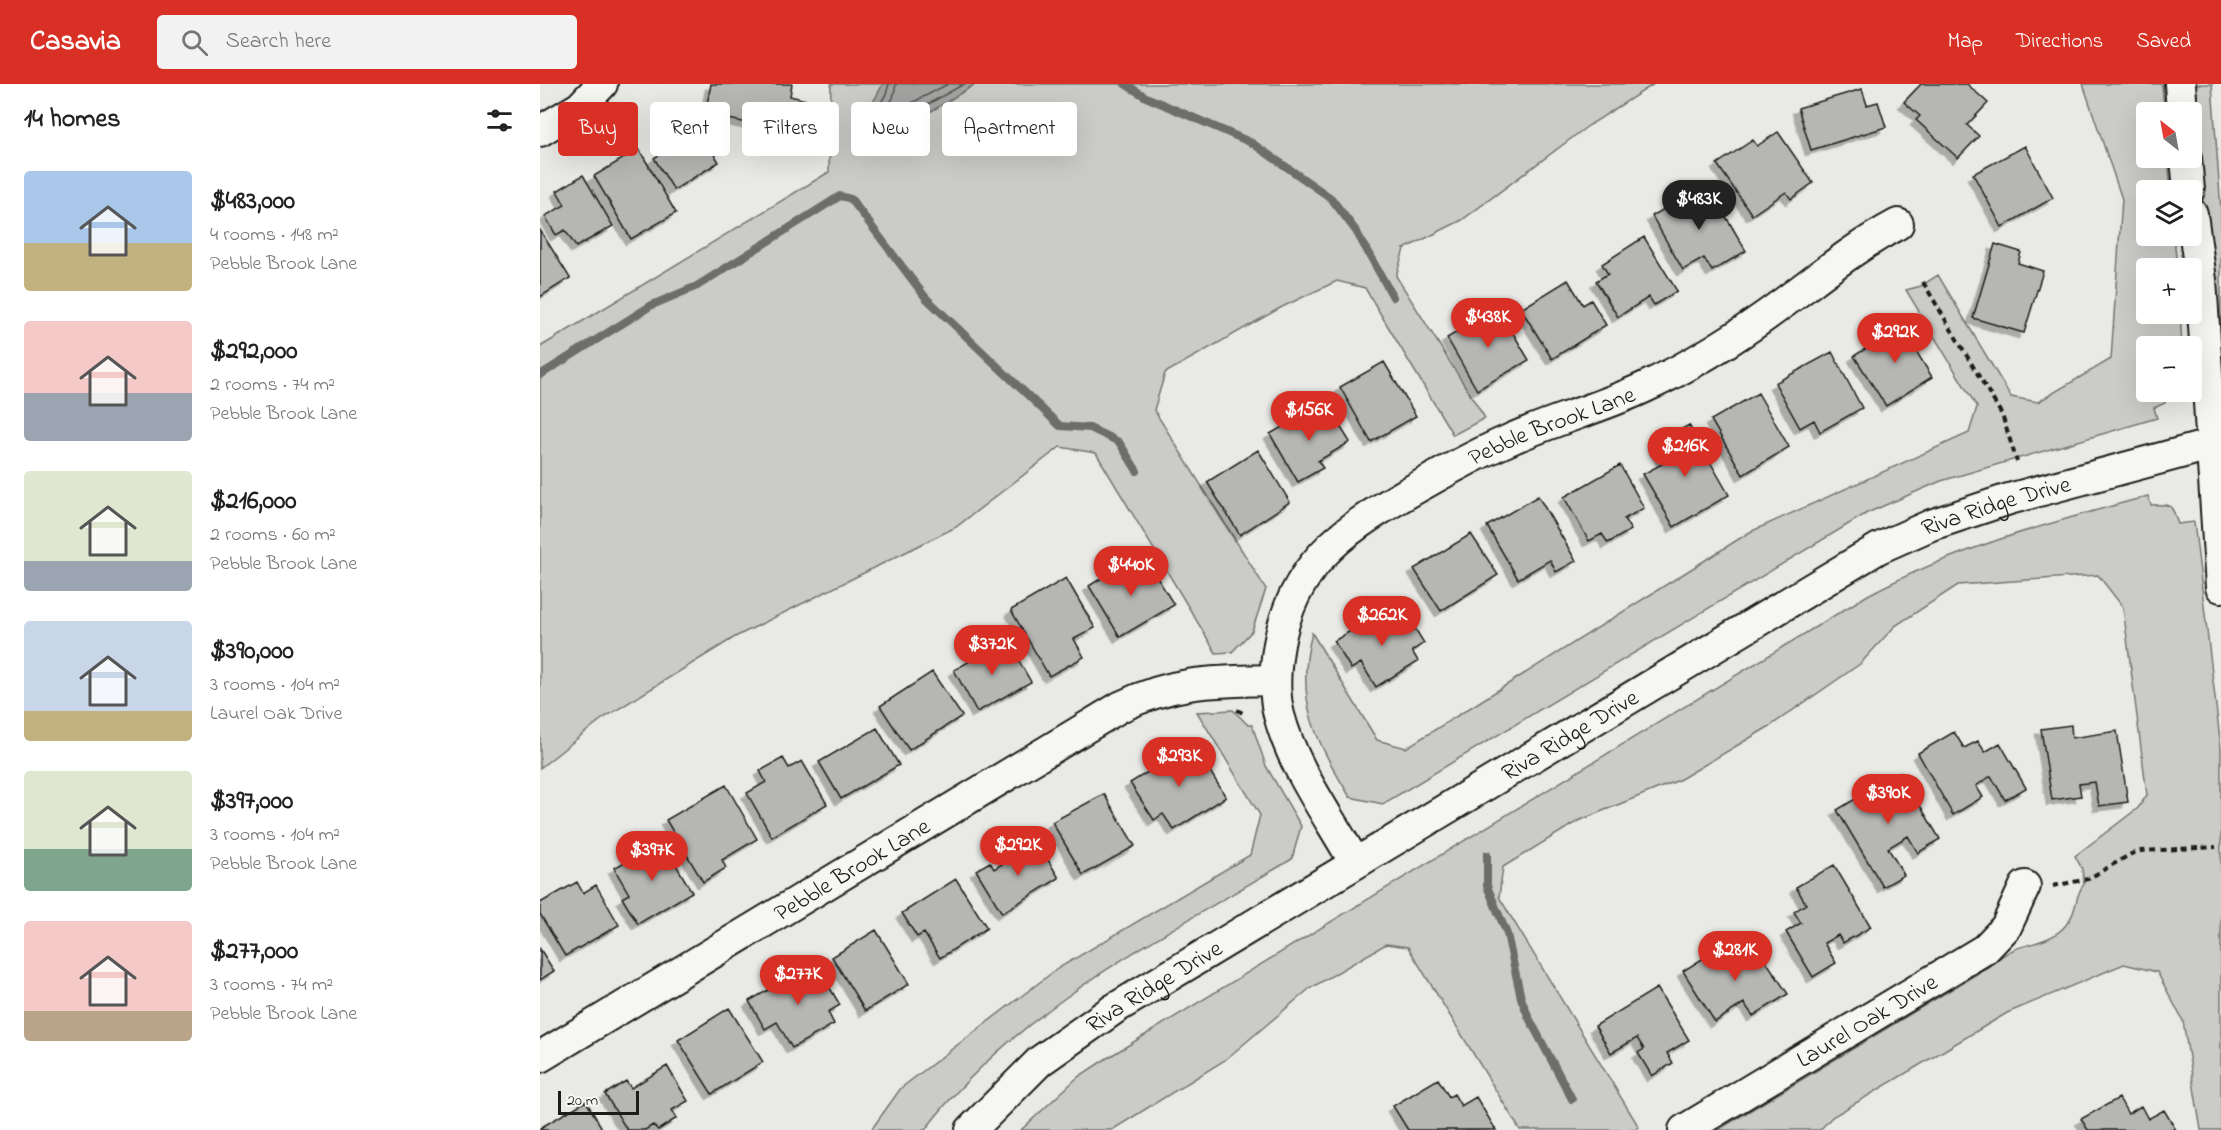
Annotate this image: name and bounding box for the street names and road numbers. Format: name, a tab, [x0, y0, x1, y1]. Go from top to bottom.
street label: Pebble Brook Lane	[1463, 378, 1641, 476]
street label: Riva Ridge Drive	[1916, 468, 2075, 547]
street label: Riva Ridge Drive	[1496, 682, 1646, 791]
street label: Pebble Brook Lane	[768, 810, 938, 932]
street label: Riva Ridge Drive	[1080, 932, 1230, 1043]
street label: Laurel Oak Drive	[1791, 966, 1945, 1078]

